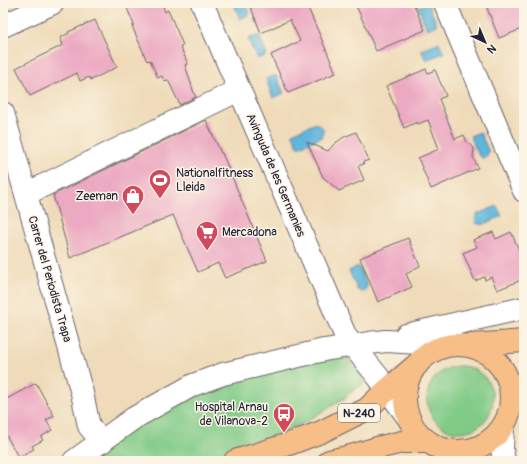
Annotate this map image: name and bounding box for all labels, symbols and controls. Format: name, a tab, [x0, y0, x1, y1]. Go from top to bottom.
north arrow	[465, 22, 505, 62]
text: N	[484, 42, 499, 56]
street label: Avinguda de les Germanies	[243, 111, 309, 240]
place label: Nationalfitness Lleida	[176, 166, 254, 195]
sports icon: Nationalfitness Lleida	[147, 167, 173, 200]
shop icon: Zeeman	[120, 183, 146, 216]
place label: Zeeman	[75, 189, 118, 204]
street label: Carrer del Periodista Trapa	[24, 214, 75, 344]
supermarket icon: Mercadona	[194, 219, 220, 252]
place label: Mercadona	[222, 225, 277, 240]
place label: Hospital Arnau de Vilanova-2	[195, 400, 268, 429]
bus stop icon: Hospital Arnau de Vilanova-2	[271, 401, 297, 434]
road number: N-240	[338, 404, 380, 422]

